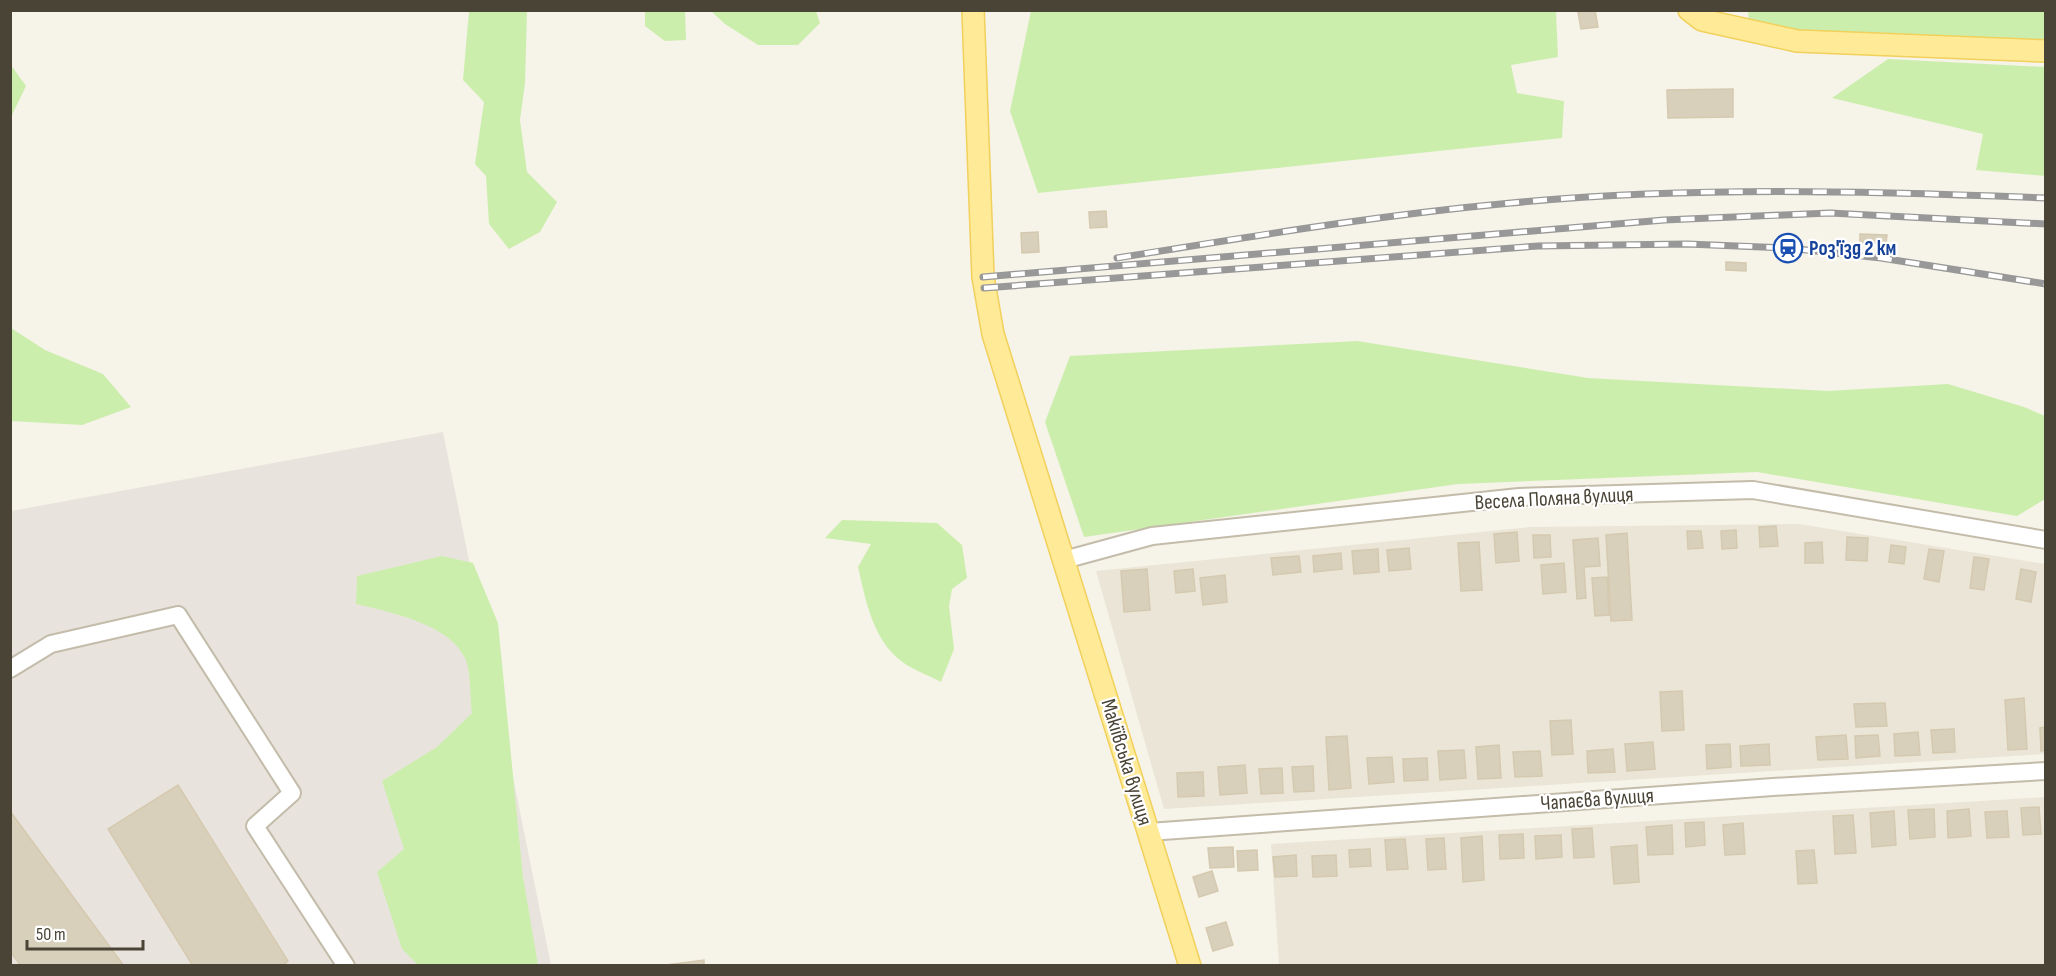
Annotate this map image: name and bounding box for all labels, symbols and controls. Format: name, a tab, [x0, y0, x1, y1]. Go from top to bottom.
station icon: Роз'їзд 2 км	[1772, 232, 1804, 264]
place label: Роз'їзд 2 км	[1809, 236, 1896, 261]
street label: Весела Поляна вулиця	[1474, 482, 1634, 515]
street label: Макіївська вулиця	[1095, 696, 1158, 828]
street label: Чапаєва вулиця	[1539, 783, 1655, 816]
scale bar	[27, 913, 142, 951]
text: 50 m	[36, 924, 66, 945]

